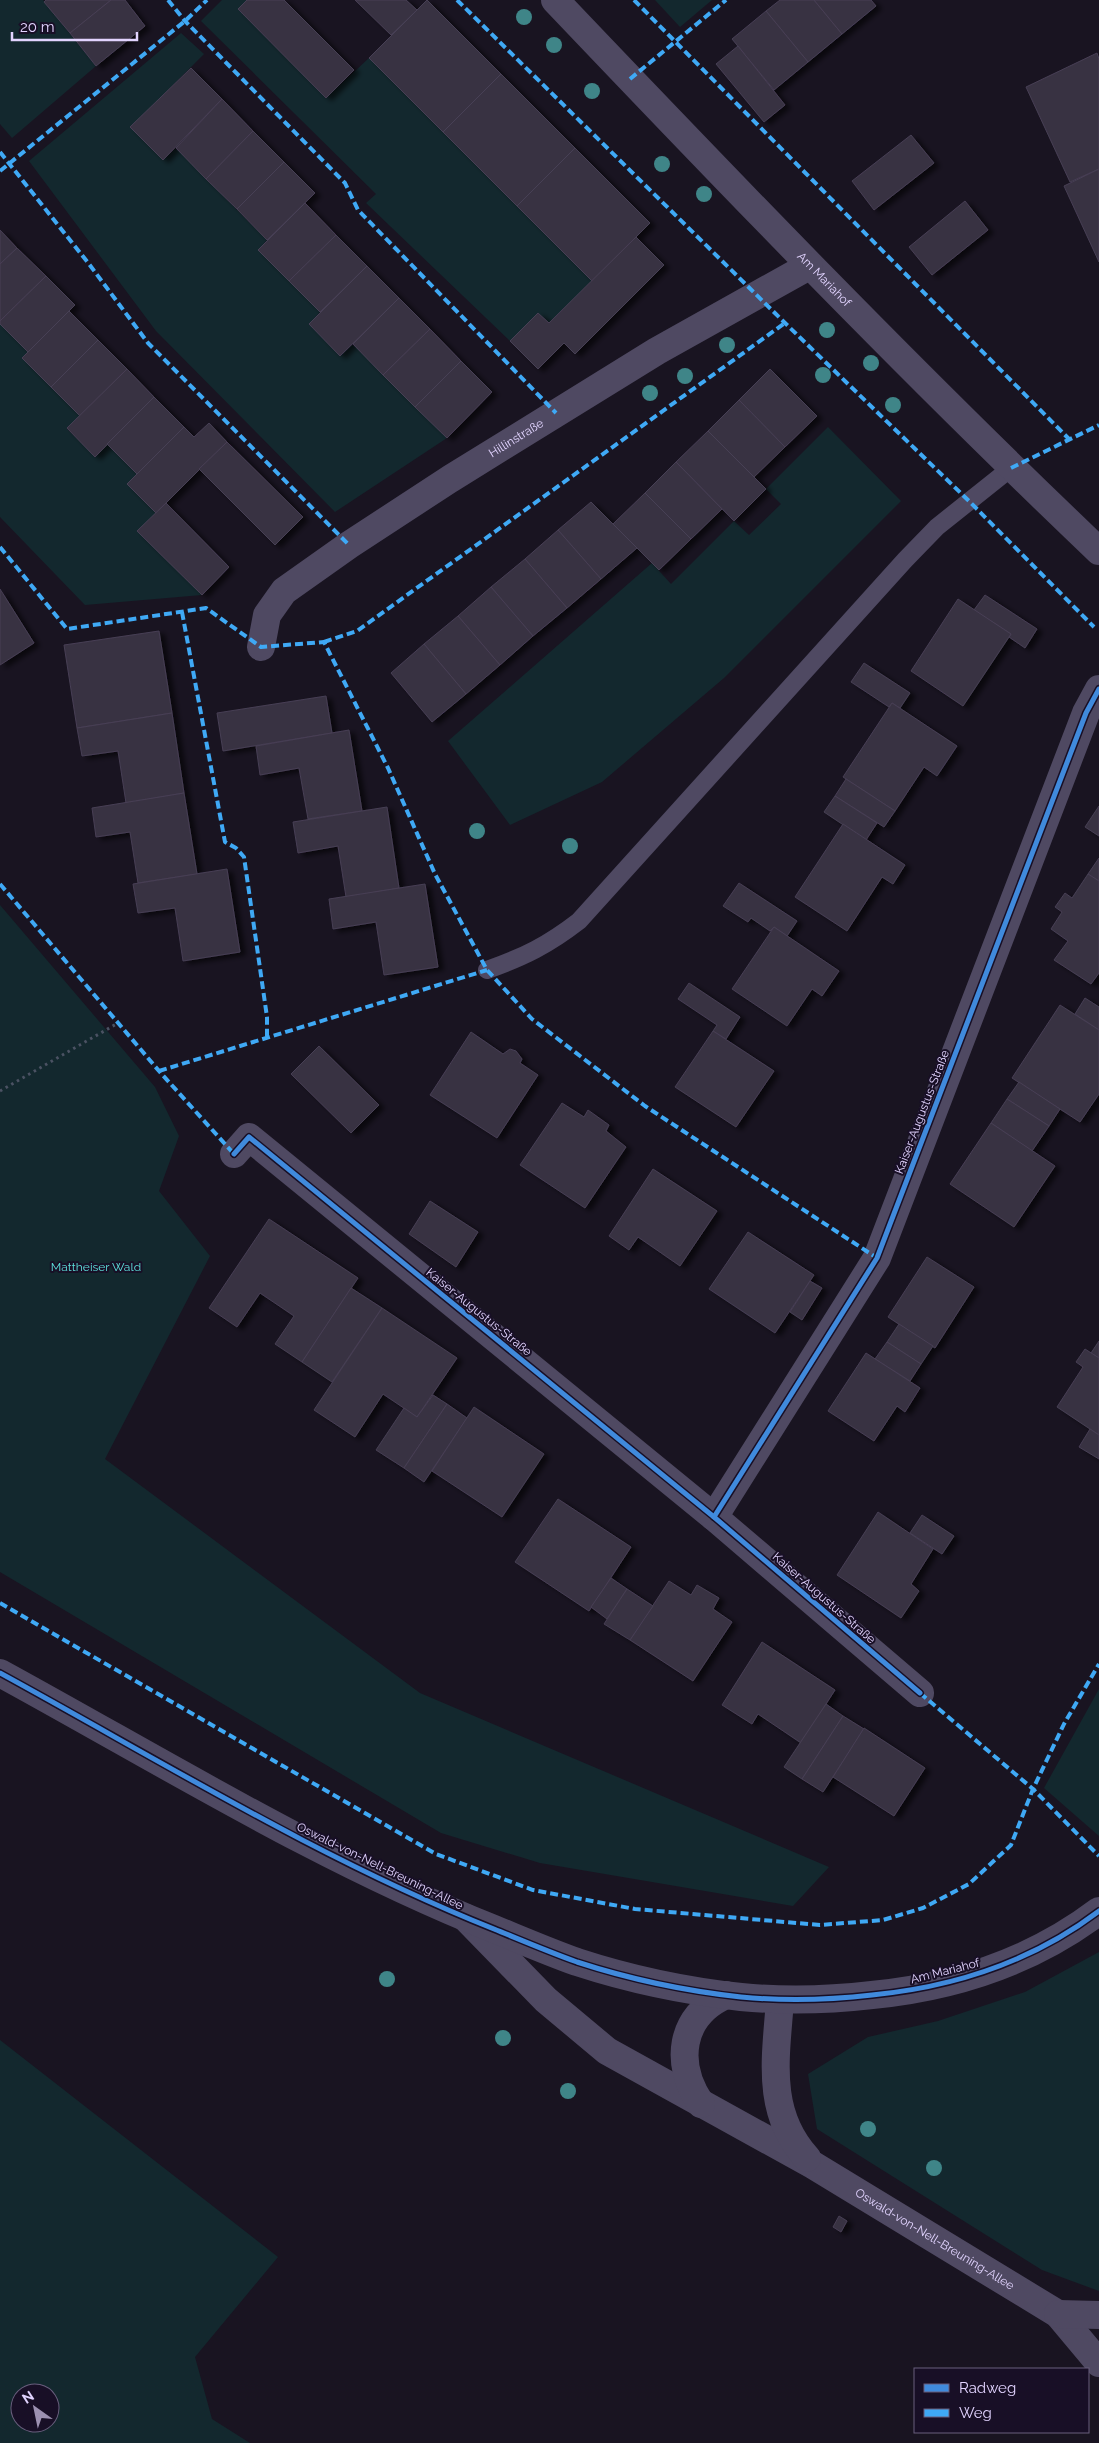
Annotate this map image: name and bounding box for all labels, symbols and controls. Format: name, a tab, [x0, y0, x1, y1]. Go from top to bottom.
scale bar	[12, 10, 138, 42]
text: 20 m	[20, 18, 55, 36]
street label: Am Mariahof	[794, 249, 855, 310]
street label: Hillinstraße	[486, 416, 546, 460]
street label: Kaiser-Augustus-Straße	[892, 1048, 952, 1176]
park label: Mattheiser Wald	[51, 1260, 141, 1274]
street label: Kaiser-Augustus-Straße	[423, 1265, 535, 1359]
street label: Kaiser-Augustus-Straße	[770, 1550, 878, 1646]
street label: Oswald-von-Nell-Breuning-Allee	[295, 1820, 465, 1912]
street label: Am Mariahof	[909, 1955, 982, 1986]
street label: Oswald-von-Nell-Breuning-Allee	[853, 2185, 1017, 2293]
legend	[914, 2368, 1089, 2433]
text: Radweg	[959, 2379, 1016, 2397]
north arrow	[10, 2383, 60, 2433]
text: N	[19, 2387, 37, 2407]
text: Weg	[959, 2404, 992, 2422]

